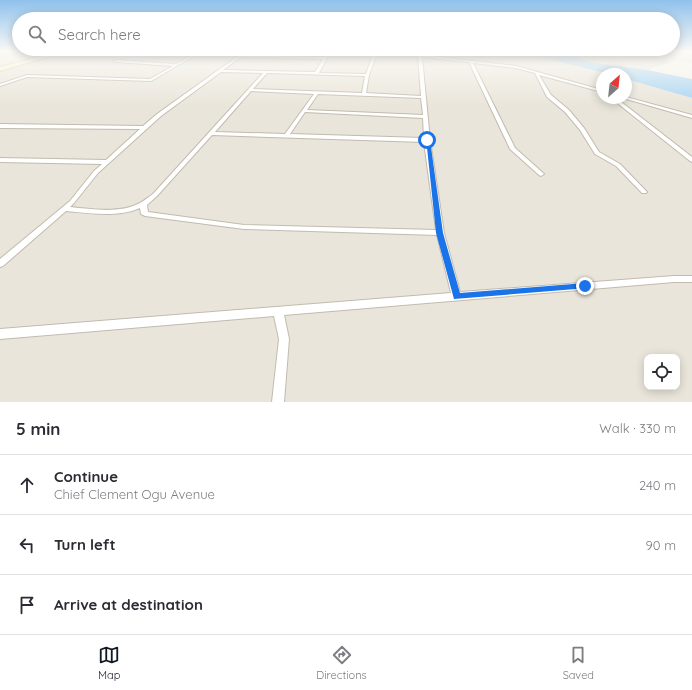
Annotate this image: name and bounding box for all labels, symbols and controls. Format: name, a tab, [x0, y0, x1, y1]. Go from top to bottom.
search box	[12, 12, 680, 56]
icon: search	[26, 23, 48, 45]
text: Search here	[58, 25, 141, 44]
north arrow	[596, 68, 632, 104]
route start	[418, 131, 436, 149]
route end	[576, 277, 594, 295]
map controls	[644, 354, 680, 390]
button: locate	[644, 354, 680, 390]
text: 5 min	[16, 418, 60, 439]
text: Walk · 330 m	[599, 420, 676, 436]
text: Continue	[54, 467, 118, 486]
icon: ahead	[16, 474, 38, 496]
text: 240 m	[639, 477, 676, 493]
text: Chief Clement Ogu Avenue	[54, 486, 215, 502]
icon: left	[16, 534, 38, 556]
text: Turn left	[54, 535, 116, 554]
text: 90 m	[646, 537, 676, 553]
icon: arrive	[16, 594, 38, 616]
text: Arrive at destination	[54, 595, 203, 614]
tab: Map	[98, 644, 120, 682]
tab: Directions	[316, 644, 367, 682]
tab: Saved	[563, 644, 594, 682]

